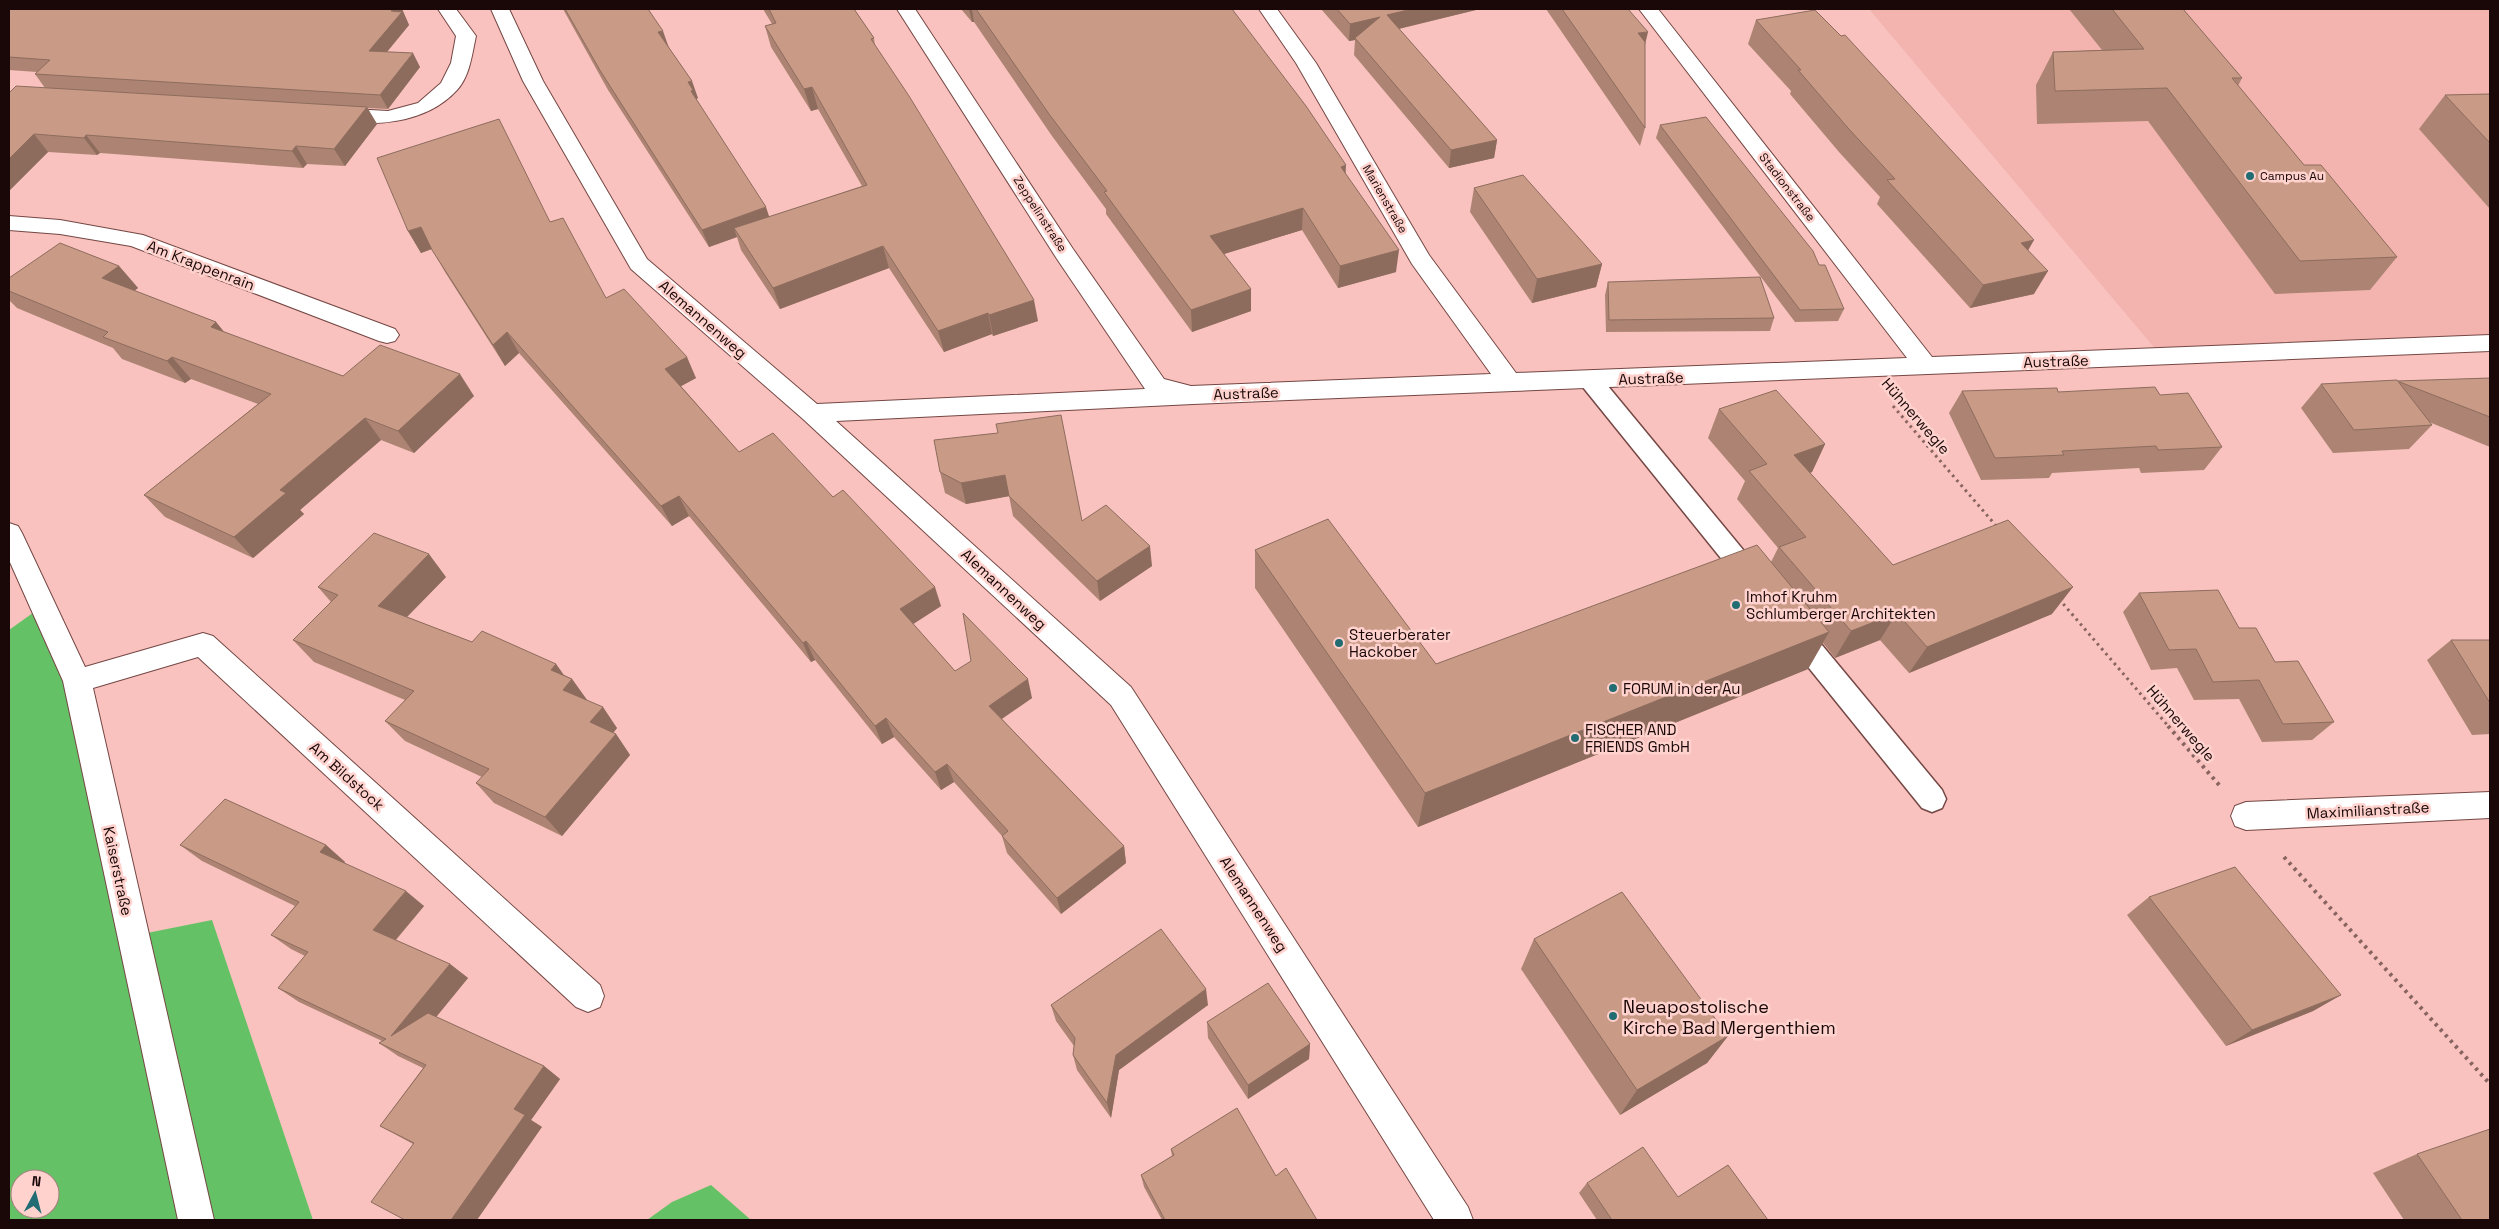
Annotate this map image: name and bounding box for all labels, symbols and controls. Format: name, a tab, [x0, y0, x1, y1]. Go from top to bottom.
street label: Stadionstraße	[1755, 150, 1819, 224]
street label: Marienstraße	[1359, 162, 1411, 236]
place label: Campus Au	[2260, 168, 2324, 184]
marker: Campus Au	[2244, 170, 2256, 182]
street label: Zeppelinstraße	[1010, 173, 1070, 255]
street label: Am Krappenrain	[145, 236, 257, 294]
street label: Alemannenweg	[655, 276, 751, 362]
street label: Austraße	[2023, 350, 2089, 372]
street label: Austraße	[1618, 367, 1684, 389]
street label: Hühnerwegle	[1878, 374, 1954, 458]
street label: Austraße	[1213, 382, 1279, 404]
street label: Alemannenweg	[957, 544, 1051, 634]
place label: Imhof Kruhm Schlumberger Architekten	[1746, 587, 1936, 623]
marker: Imhof Kruhm Schlumberger Architekten	[1730, 599, 1742, 611]
place label: Steuerberater Hackober	[1349, 625, 1451, 661]
marker: Steuerberater Hackober	[1333, 637, 1345, 649]
place label: FORUM in der Au	[1623, 679, 1741, 698]
street label: Hühnerwegle	[2143, 681, 2219, 765]
marker: FORUM in der Au	[1607, 682, 1619, 694]
place label: FISCHER AND FRIENDS GmbH	[1585, 720, 1690, 756]
marker: FISCHER AND FRIENDS GmbH	[1569, 732, 1581, 744]
street label: Am Bildstock	[306, 738, 388, 814]
street label: Maximilianstraße	[2306, 797, 2430, 823]
street label: Kaiserstraße	[99, 825, 137, 917]
street label: Alemannenweg	[1216, 853, 1292, 955]
place label: Neuapostolische Kirche Bad Mergenthiem	[1623, 995, 1836, 1039]
marker: Neuapostolische Kirche Bad Mergenthiem	[1607, 1010, 1619, 1022]
north arrow	[10, 1169, 60, 1219]
text: N	[31, 1172, 42, 1191]

